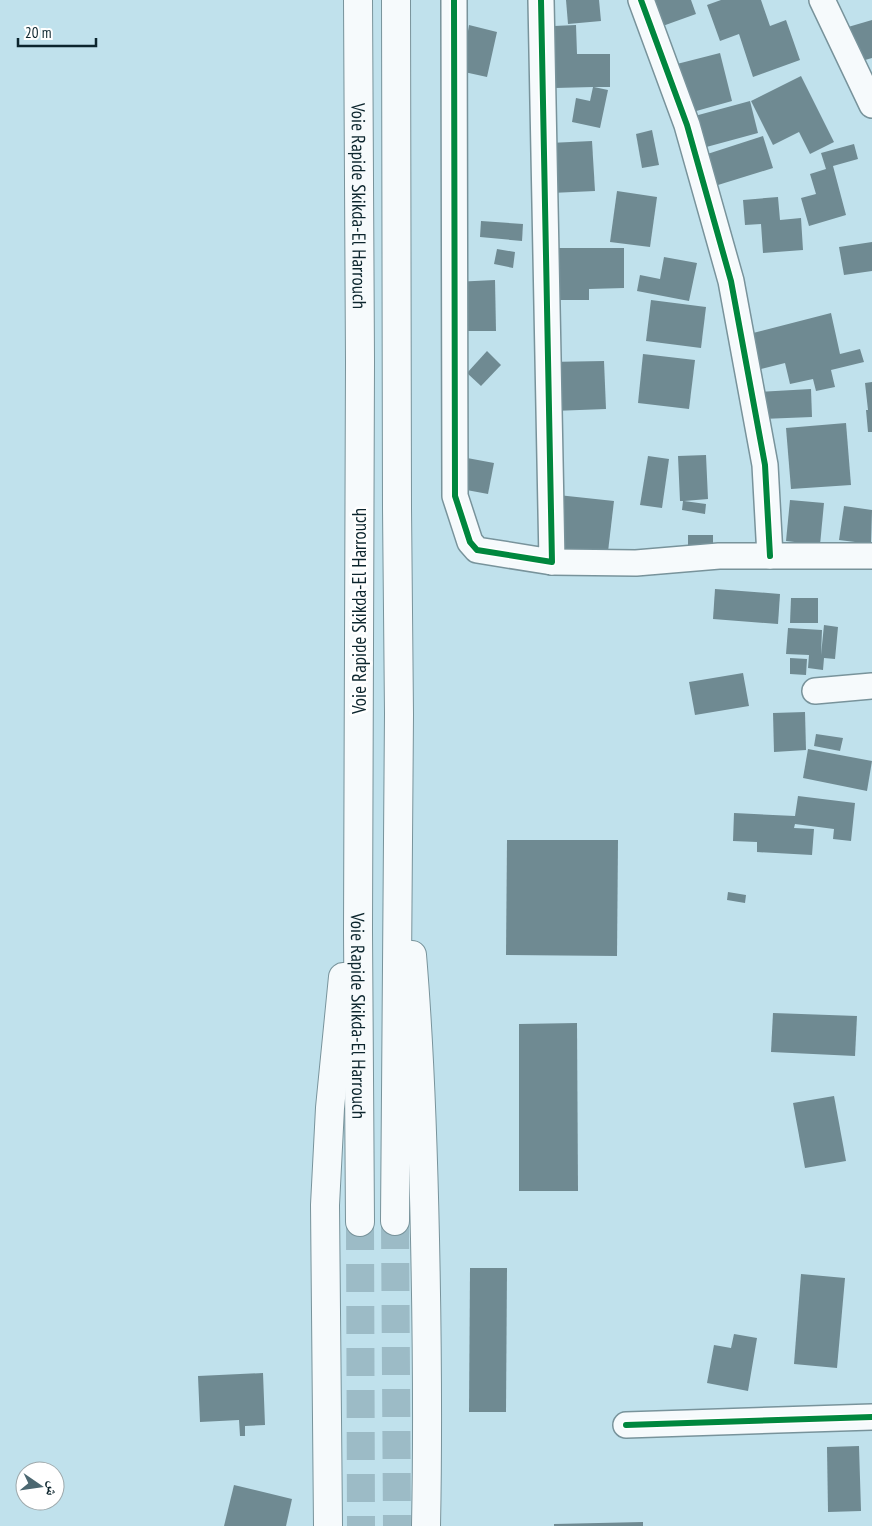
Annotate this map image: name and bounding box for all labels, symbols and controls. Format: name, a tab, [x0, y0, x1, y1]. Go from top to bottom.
scale bar	[18, 15, 95, 47]
text: 20 m	[25, 23, 51, 42]
street label: Voie Rapide Skikda-El Harrouch	[347, 102, 372, 309]
street label: Voie Rapide Skikda-El Harrouch	[347, 508, 371, 715]
street label: Voie Rapide Skikda-El Harrouch	[346, 912, 371, 1119]
north arrow	[15, 1461, 65, 1511]
text: ش	[42, 1480, 63, 1498]

